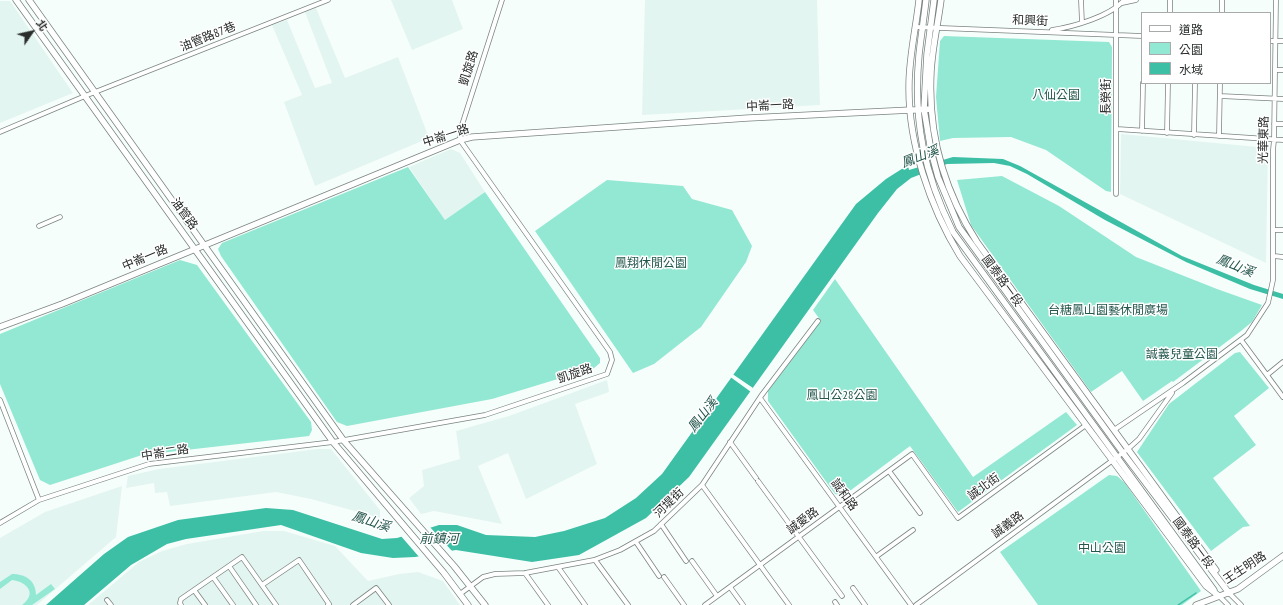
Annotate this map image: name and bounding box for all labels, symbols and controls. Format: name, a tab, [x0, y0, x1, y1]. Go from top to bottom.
north arrow	[12, 12, 52, 52]
legend	[1141, 12, 1271, 84]
street label: 和興街	[1012, 13, 1048, 29]
text: 北	[33, 17, 51, 34]
street label: 油管路87巷	[178, 19, 238, 55]
text: 道路	[1179, 22, 1203, 37]
text: 公園	[1179, 42, 1203, 57]
street label: 凱旋路	[457, 49, 481, 87]
text: 水域	[1179, 62, 1203, 77]
street label: 長榮街	[1100, 79, 1114, 115]
park label: 八仙公園	[1032, 89, 1080, 103]
street label: 中崙一路	[746, 98, 794, 114]
street label: 光華東路	[1256, 116, 1272, 164]
street label: 中崙一路	[421, 122, 471, 150]
water label: 鳳山溪	[899, 143, 941, 171]
street label: 油管路	[168, 195, 200, 233]
street label: 中崙一路	[120, 242, 170, 274]
water label: 鳳山溪	[1214, 251, 1256, 281]
street label: 國泰路一段	[979, 252, 1025, 310]
park label: 鳳翔休閒公園	[615, 257, 687, 271]
park label: 台糖鳳山園藝休閒廣場	[1048, 304, 1168, 318]
park label: 誠義兒童公園	[1146, 348, 1218, 362]
street label: 凱旋路	[556, 361, 594, 387]
park label: 鳳山公28公園	[807, 389, 877, 403]
water label: 鳳山溪	[685, 395, 721, 435]
street label: 中崙二路	[140, 442, 190, 464]
street label: 誠北街	[965, 471, 1003, 503]
street label: 誠和路	[828, 476, 860, 514]
street label: 河堤街	[651, 485, 687, 521]
street label: 誠愛路	[784, 505, 822, 537]
water label: 鳳山溪	[350, 509, 392, 535]
street label: 誠義路	[989, 509, 1027, 541]
street label: 國泰路一段	[1170, 514, 1216, 572]
water label: 前鎮河	[420, 531, 458, 547]
park label: 中山公園	[1078, 542, 1126, 556]
street label: 王生明路	[1221, 549, 1269, 587]

